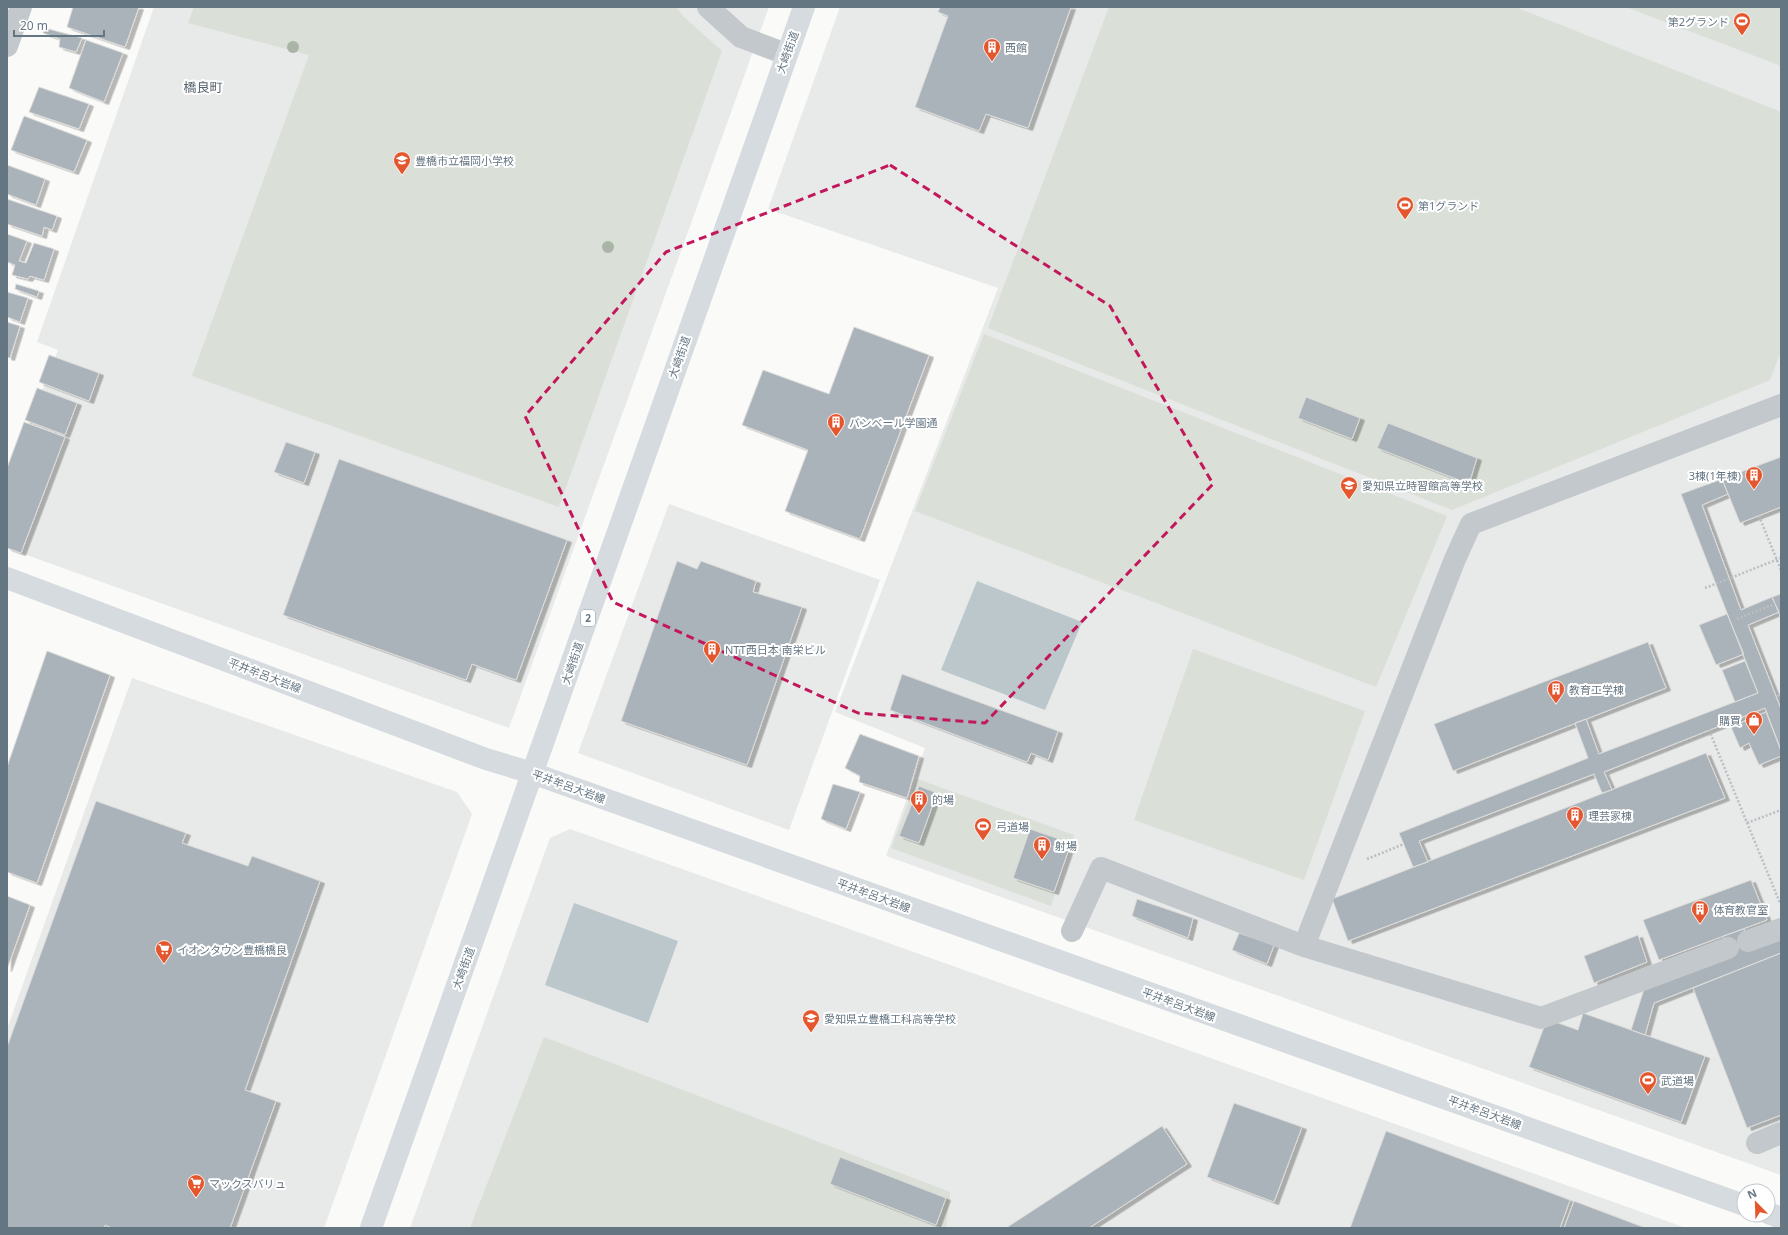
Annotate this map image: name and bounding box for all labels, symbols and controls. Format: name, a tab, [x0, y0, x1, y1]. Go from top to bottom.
sports icon: 第2グランド	[1732, 11, 1752, 36]
scale bar	[14, 12, 104, 38]
place label: 第2グランド	[1668, 14, 1729, 29]
text: 20 m	[20, 17, 48, 34]
street label: 大崎街道	[772, 29, 802, 75]
building icon: 西館	[982, 37, 1002, 62]
place label: 西館	[1005, 40, 1027, 55]
district label: 橋良町	[183, 78, 223, 96]
school or university icon: 豊橋市立福岡小学校	[392, 150, 412, 175]
place label: 豊橋市立福岡小学校	[415, 153, 514, 168]
sports icon: 第1グランド	[1395, 195, 1415, 220]
place label: 第1グランド	[1418, 198, 1479, 213]
street label: 大崎街道	[665, 334, 693, 380]
building icon: バンベール学園通	[826, 412, 846, 437]
place label: バンベール学園通	[849, 415, 938, 430]
building icon: 3棟(1年棟)	[1744, 465, 1764, 490]
place label: 3棟(1年棟)	[1689, 468, 1741, 483]
school or university icon: 愛知県立時習館高等学校	[1339, 475, 1359, 500]
place label: 愛知県立時習館高等学校	[1362, 478, 1483, 493]
road number: 2	[581, 610, 595, 626]
building icon: NTT西日本 南栄ビル	[702, 639, 722, 664]
street label: 大崎街道	[558, 640, 586, 686]
place label: NTT西日本 南栄ビル	[725, 642, 826, 657]
street label: 平井牟呂大岩線	[226, 654, 304, 696]
building icon: 教育工学棟	[1546, 679, 1566, 704]
place label: 教育工学棟	[1569, 682, 1624, 697]
shop icon: 購買	[1744, 710, 1764, 735]
place label: 購買	[1719, 713, 1741, 728]
street label: 平井牟呂大岩線	[530, 766, 608, 806]
building icon: 的場	[909, 789, 929, 814]
place label: 的場	[932, 792, 954, 807]
building icon: 理芸家棟	[1565, 805, 1585, 830]
place label: 理芸家棟	[1588, 808, 1632, 823]
sports icon: 弓道場	[973, 816, 993, 841]
place label: 弓道場	[996, 819, 1029, 834]
building icon: 射場	[1032, 835, 1052, 860]
place label: 射場	[1055, 838, 1077, 853]
street label: 平井牟呂大岩線	[835, 875, 913, 915]
building icon: 体育教官室	[1690, 899, 1710, 924]
place label: 体育教官室	[1713, 902, 1768, 917]
supermarket icon: イオンタウン豊橋橋良	[154, 939, 174, 964]
place label: イオンタウン豊橋橋良	[177, 942, 287, 957]
street label: 大崎街道	[448, 945, 478, 991]
street label: 平井牟呂大岩線	[1140, 984, 1218, 1024]
school or university icon: 愛知県立豊橋工科高等学校	[801, 1008, 821, 1033]
place label: 愛知県立豊橋工科高等学校	[824, 1011, 956, 1026]
sports icon: 武道場	[1638, 1070, 1658, 1095]
place label: 武道場	[1661, 1073, 1694, 1088]
street label: 平井牟呂大岩線	[1446, 1092, 1524, 1132]
supermarket icon: マックスバリュ	[186, 1173, 206, 1198]
place label: マックスバリュ	[209, 1176, 286, 1191]
north arrow	[1736, 1183, 1776, 1223]
text: N	[1745, 1185, 1759, 1202]

